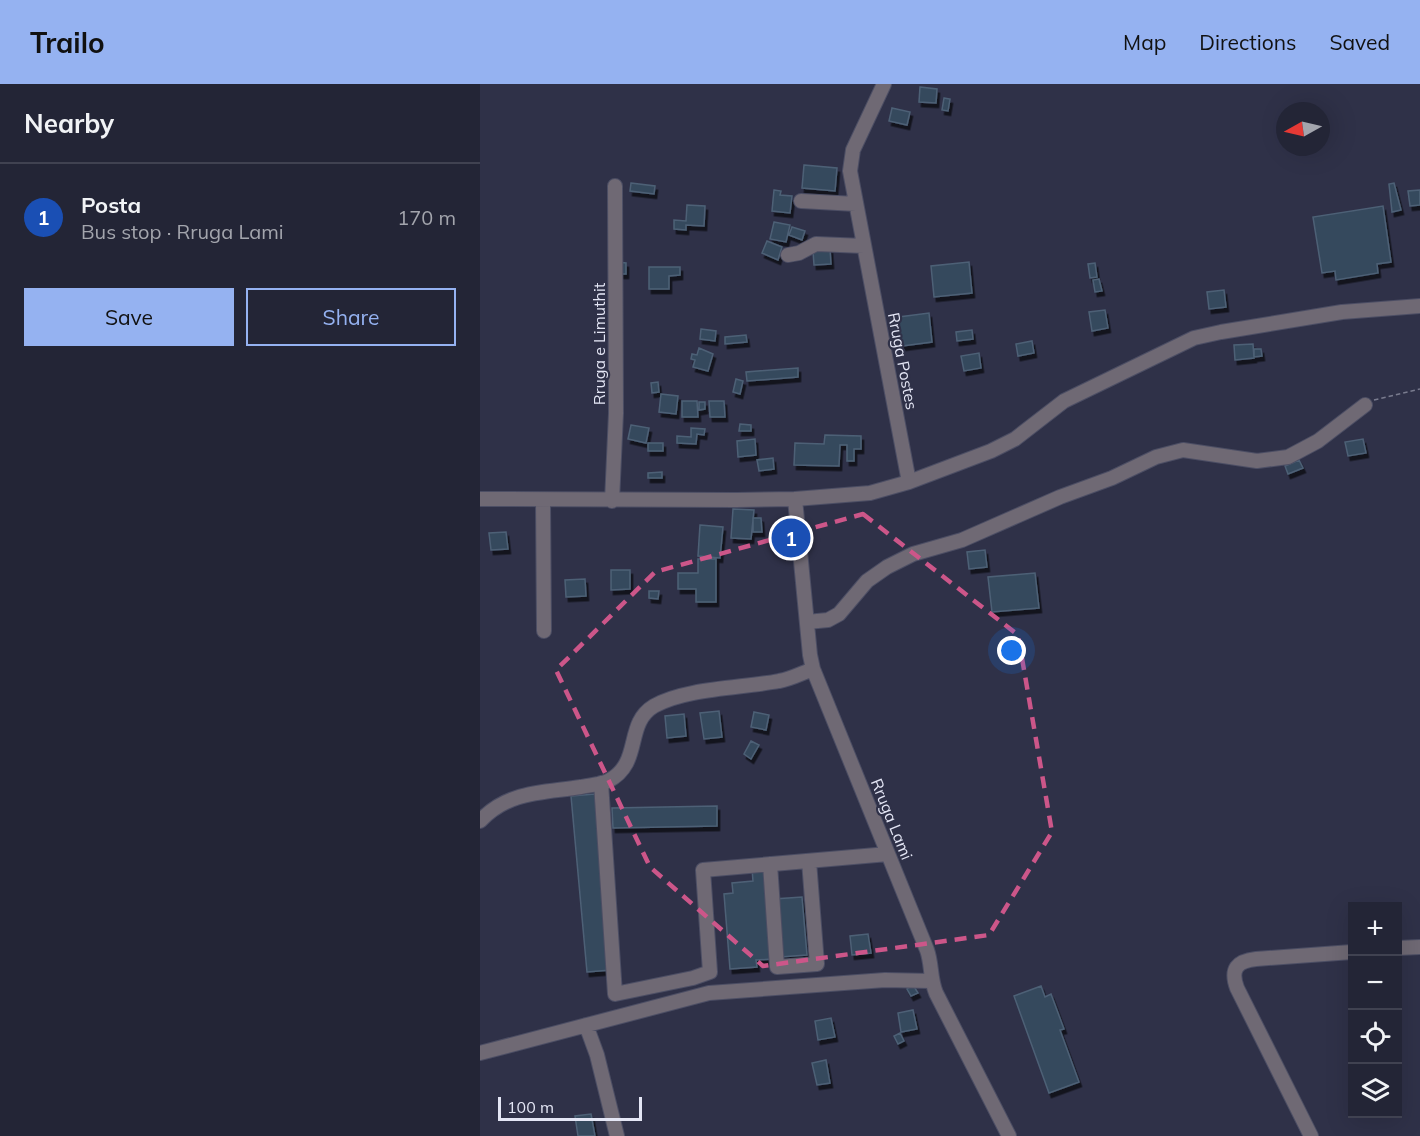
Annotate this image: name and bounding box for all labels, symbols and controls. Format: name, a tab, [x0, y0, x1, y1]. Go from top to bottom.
text: Trailo	[30, 25, 105, 60]
text: Map	[1123, 29, 1166, 55]
text: Directions	[1199, 29, 1296, 55]
text: Saved	[1329, 29, 1390, 55]
north arrow	[1276, 102, 1330, 156]
text: Nearby	[24, 107, 114, 140]
text: Posta	[81, 191, 141, 219]
text: 1	[38, 205, 50, 230]
text: 170 m	[397, 205, 456, 230]
text: Bus stop · Rruga Lami	[81, 219, 284, 244]
street label: Rruga e Limuthit	[589, 282, 609, 405]
button: Save	[24, 288, 234, 346]
button: Share	[246, 288, 456, 346]
street label: Rruga Postes	[884, 311, 922, 411]
pin: 1	[772, 516, 810, 560]
your location	[997, 636, 1026, 665]
street label: Rruga Lami	[867, 776, 917, 862]
map controls	[1348, 902, 1402, 1118]
button: +	[1348, 902, 1402, 956]
button: −	[1348, 956, 1402, 1010]
button: locate	[1348, 1010, 1402, 1064]
button: layers	[1348, 1064, 1402, 1118]
scale bar	[498, 1094, 642, 1122]
text: 100 m	[507, 1097, 554, 1117]

